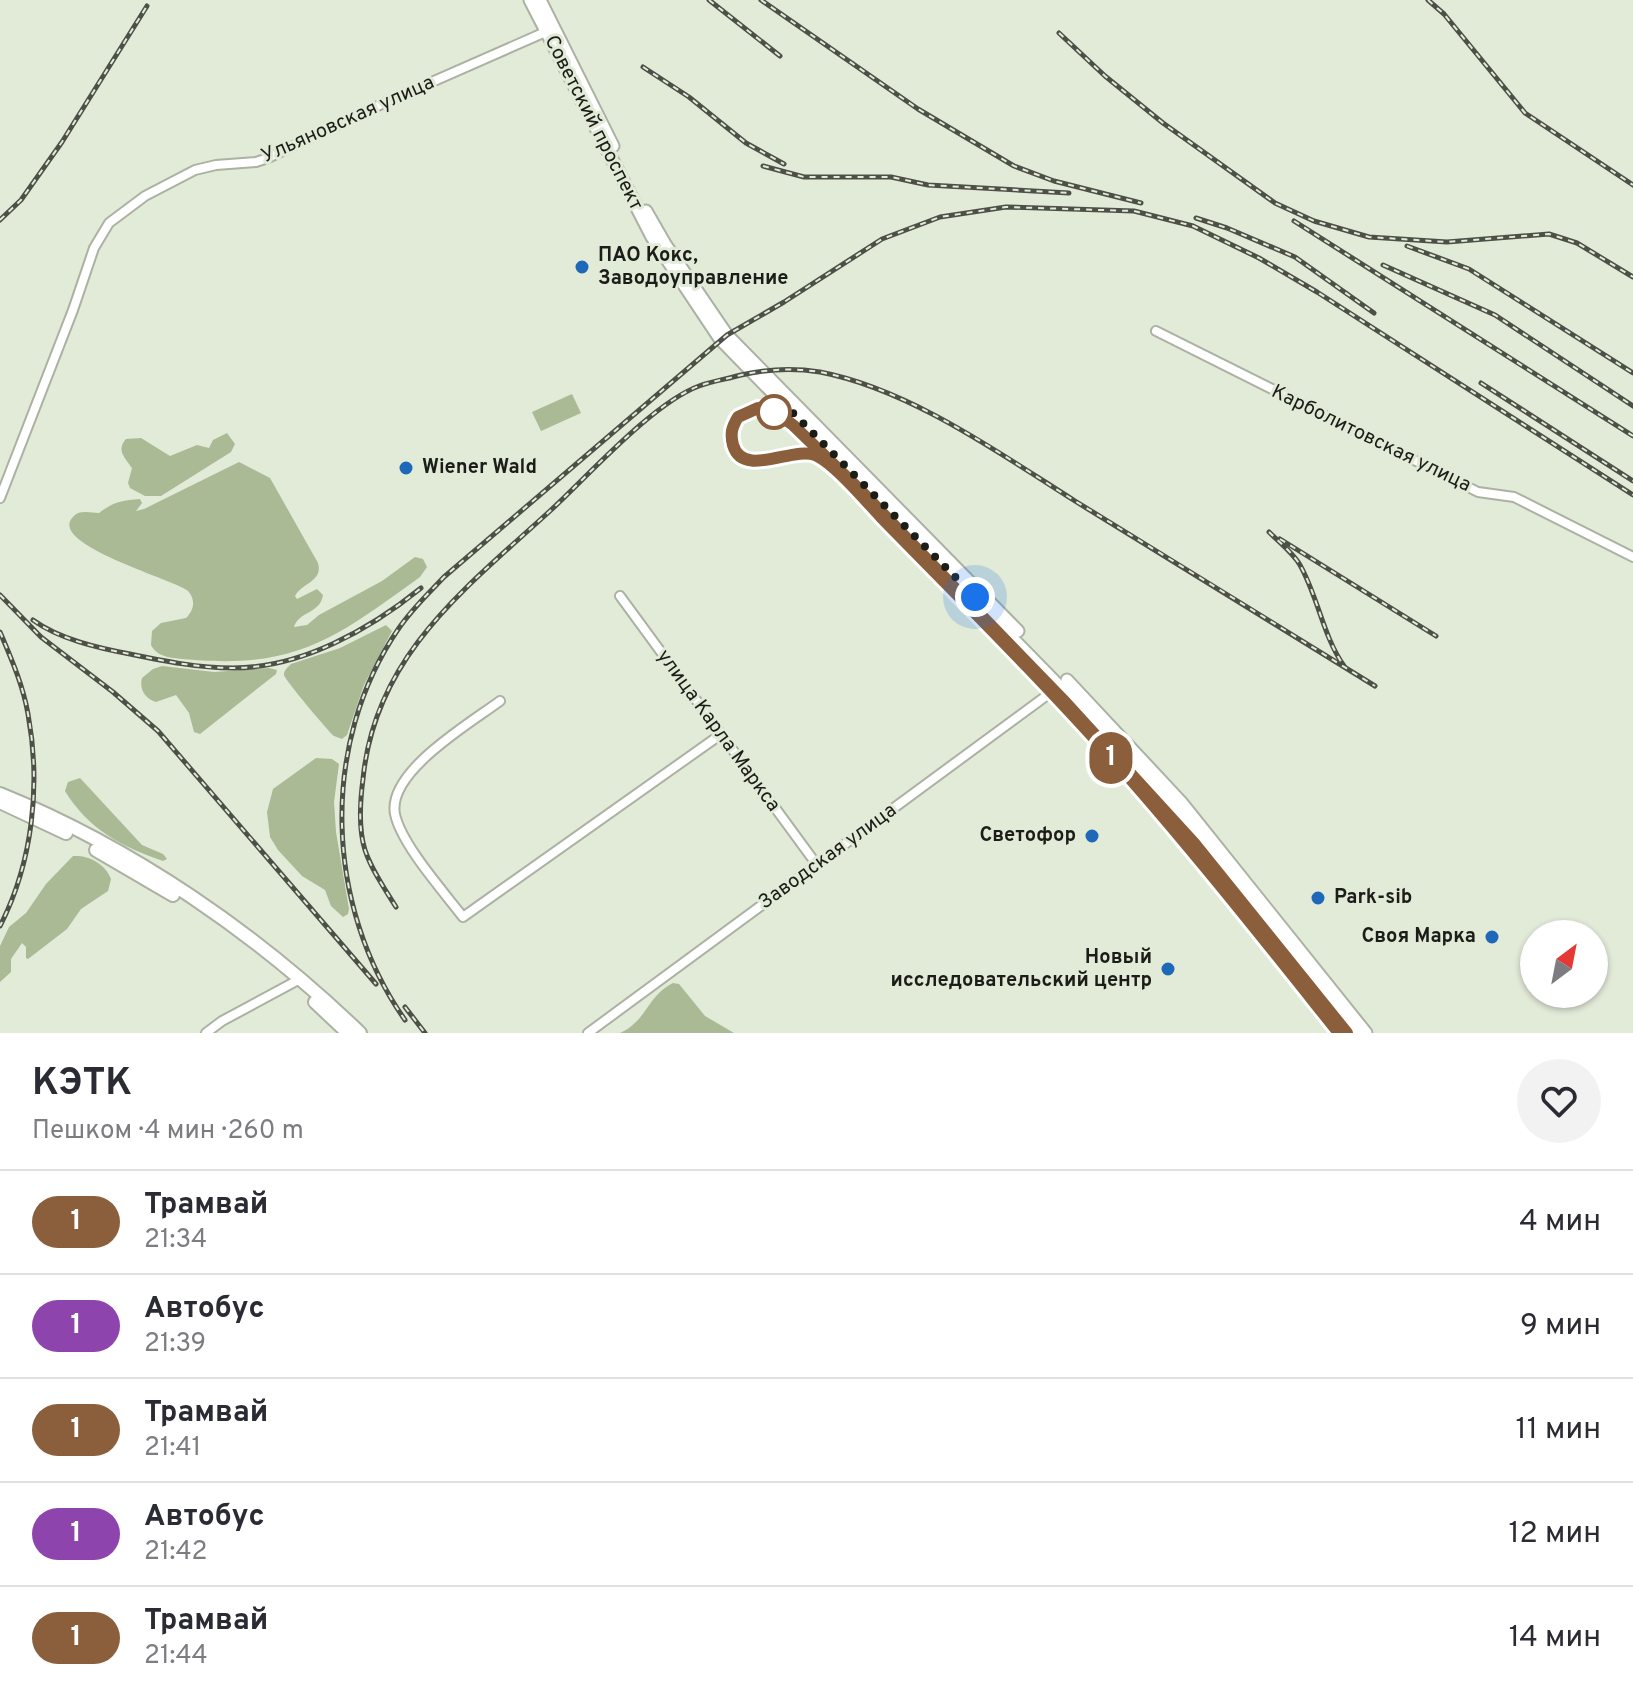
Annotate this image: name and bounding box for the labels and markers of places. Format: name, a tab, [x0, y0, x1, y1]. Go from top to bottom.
place label: ПАО Кокс, Заводоуправление	[598, 243, 788, 292]
marker: ПАО Кокс, Заводоуправление	[573, 258, 591, 276]
unlabelled marker	[757, 395, 791, 429]
place label: Wiener Wald	[422, 455, 537, 481]
marker: Wiener Wald	[397, 459, 415, 477]
place label: Светофор	[979, 823, 1076, 849]
marker: Светофор	[1083, 827, 1101, 845]
place label: Park-sib	[1334, 885, 1412, 911]
marker: Park-sib	[1309, 889, 1327, 907]
place label: Своя Марка	[1361, 924, 1476, 950]
marker: Своя Марка	[1483, 928, 1501, 946]
place label: Новый исследовательский центр	[891, 945, 1152, 994]
marker: Новый исследовательский центр	[1159, 960, 1177, 978]

